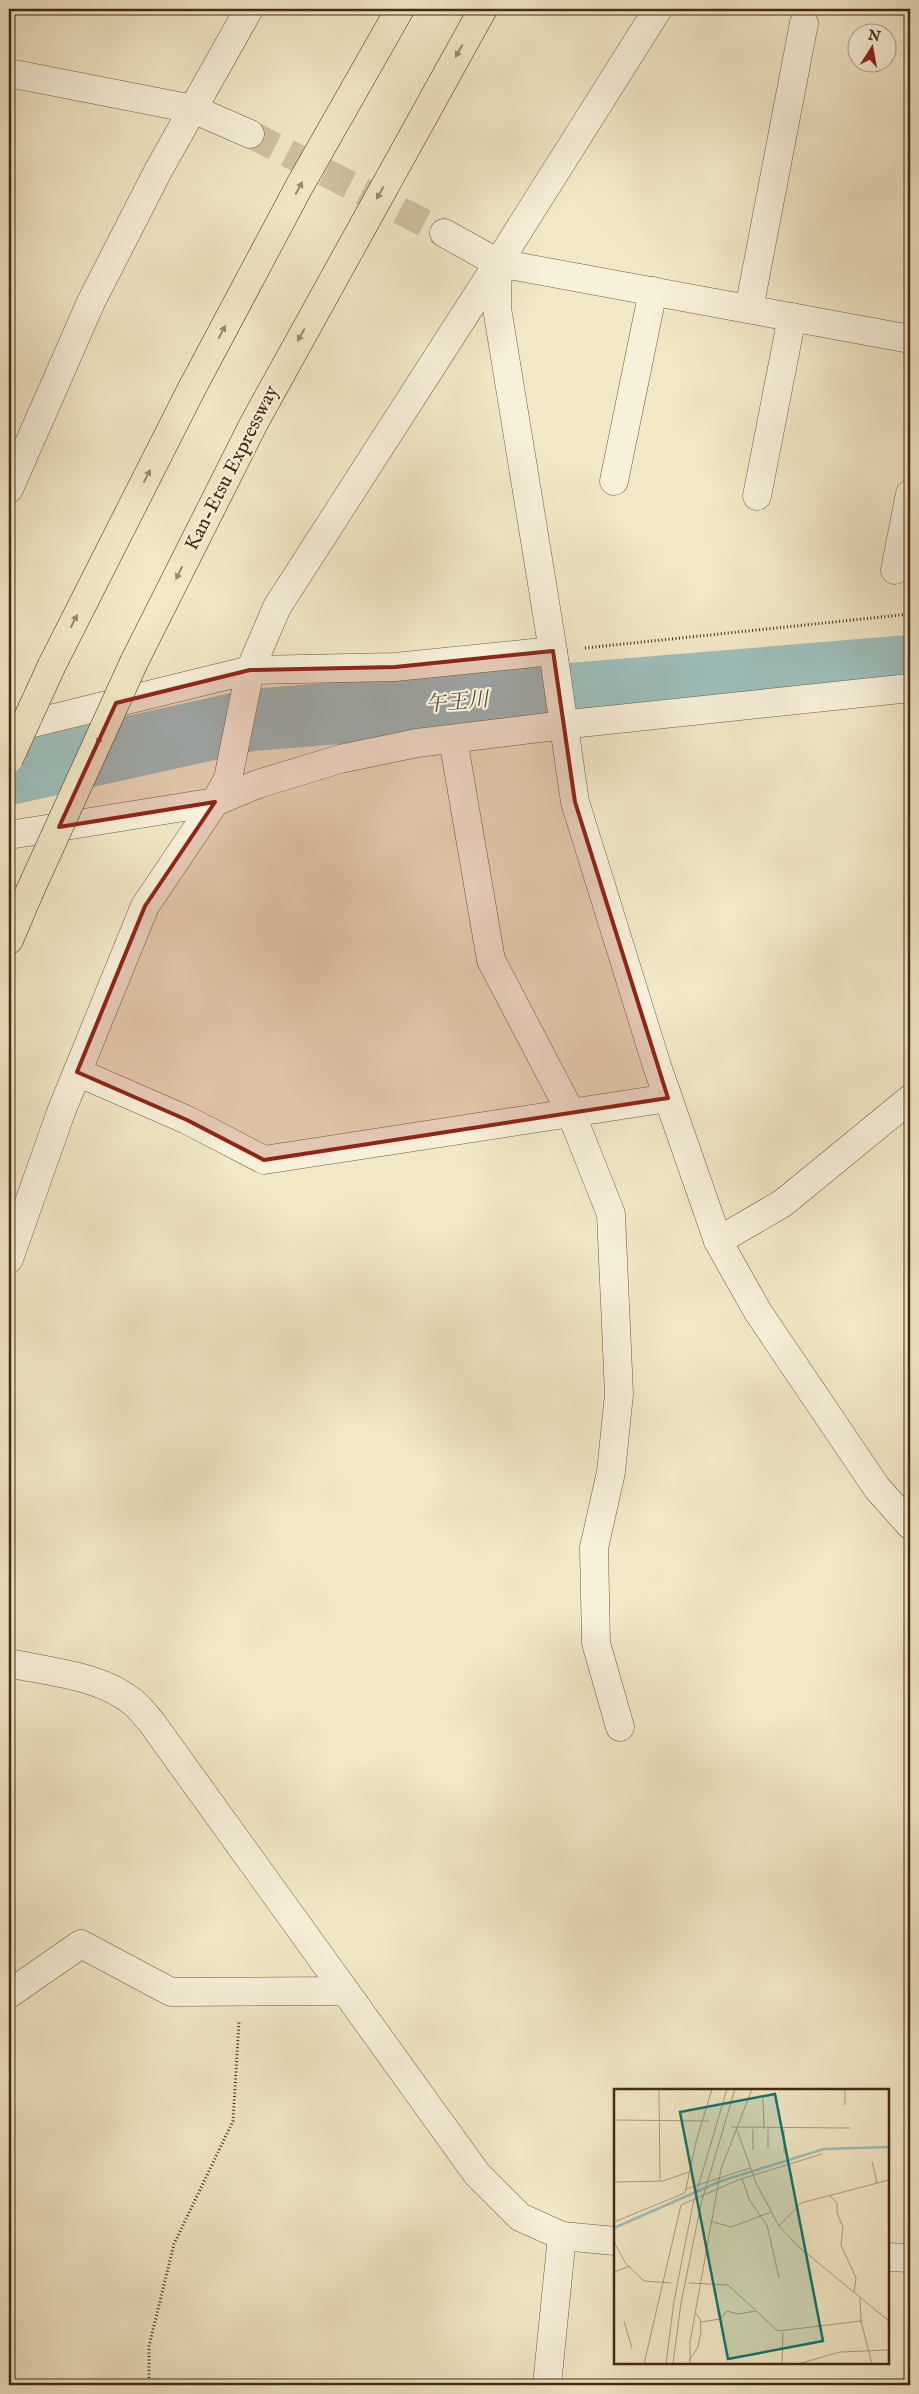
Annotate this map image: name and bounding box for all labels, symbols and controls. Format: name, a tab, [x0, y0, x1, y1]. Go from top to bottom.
north arrow	[846, 22, 896, 72]
text: N	[866, 26, 882, 46]
one-way arrow	[455, 45, 464, 58]
one-way arrow	[294, 182, 303, 195]
one-way arrow	[375, 186, 384, 199]
one-way arrow	[218, 324, 226, 339]
one-way arrow	[297, 329, 306, 342]
street label: Kan-Etsu Expressway	[180, 381, 285, 555]
one-way arrow	[143, 469, 151, 483]
one-way arrow	[175, 566, 183, 580]
one-way arrow	[70, 614, 78, 628]
water label: 午王川	[424, 687, 492, 719]
one-way arrow	[95, 731, 103, 745]
inset map	[614, 2089, 889, 2364]

